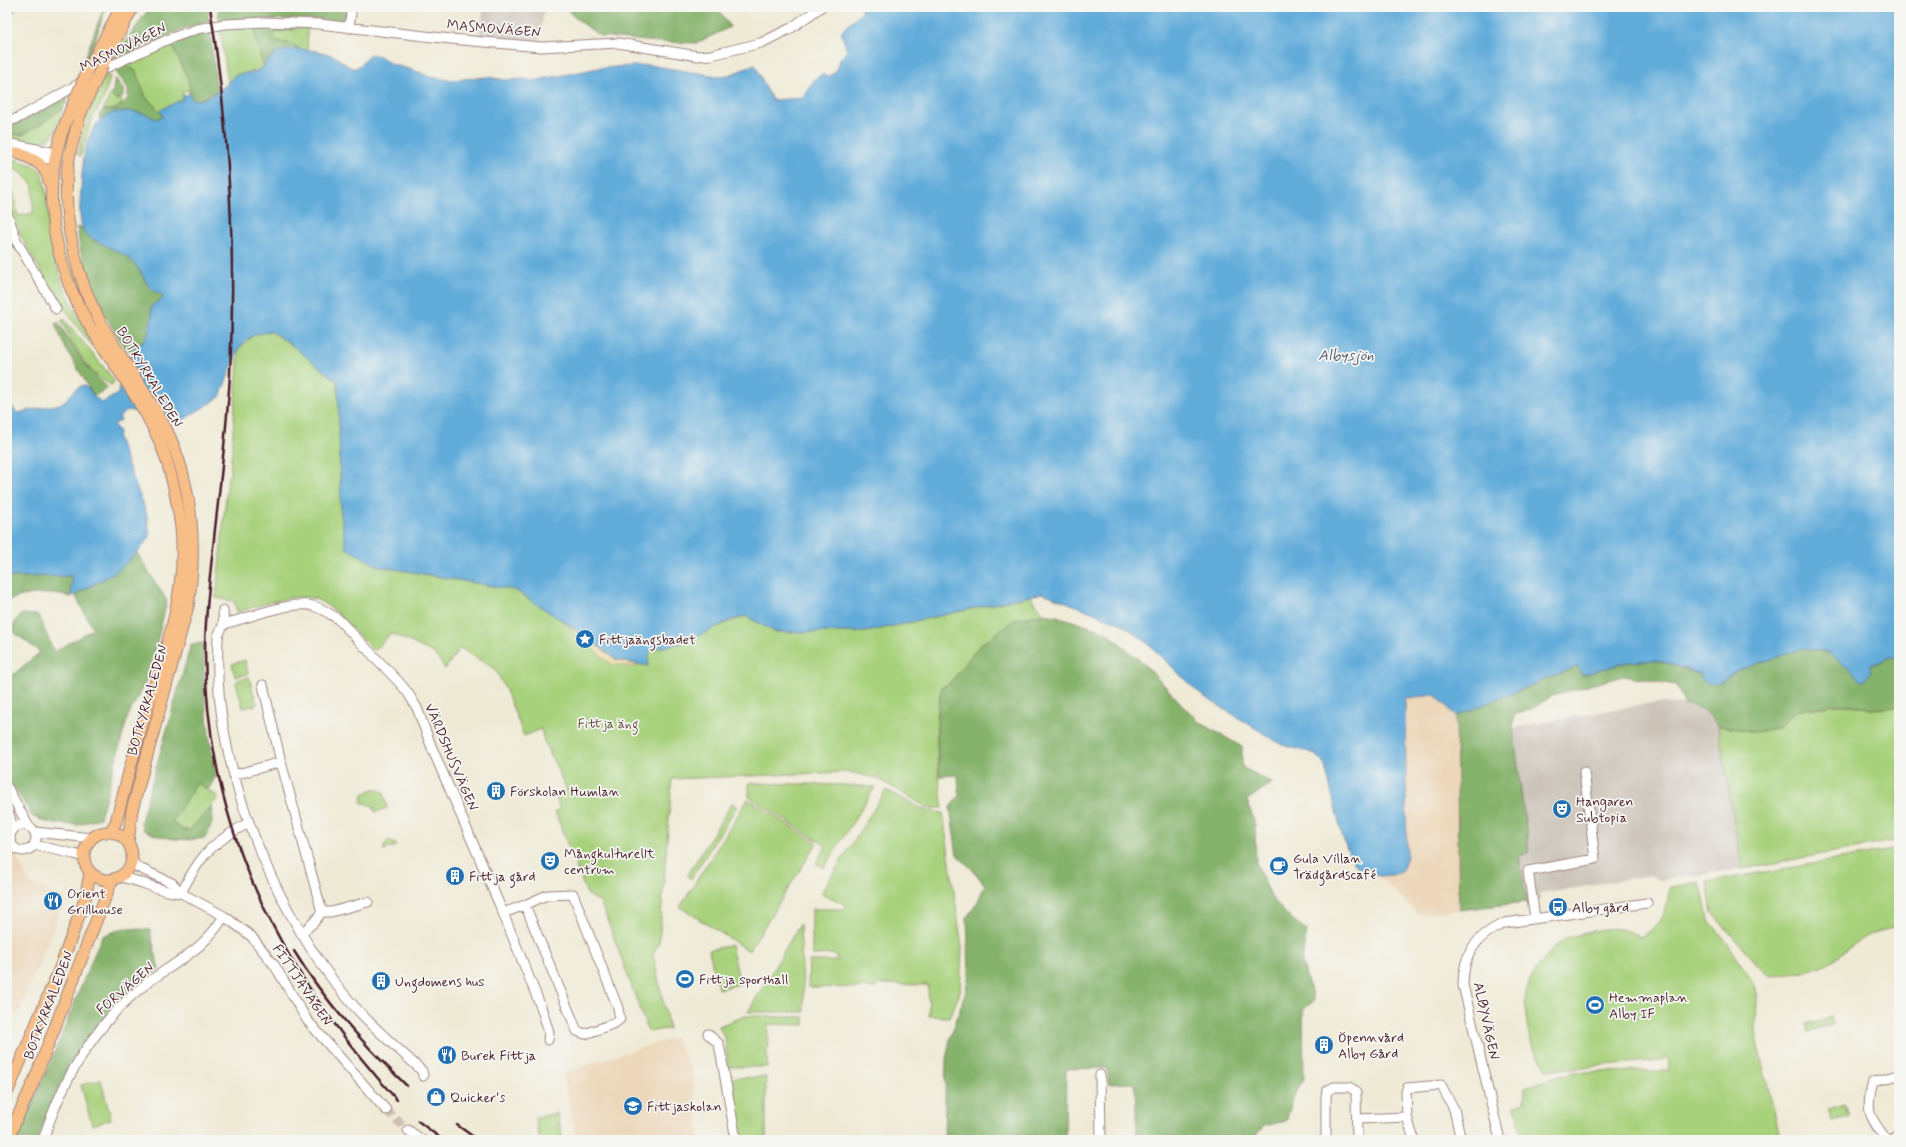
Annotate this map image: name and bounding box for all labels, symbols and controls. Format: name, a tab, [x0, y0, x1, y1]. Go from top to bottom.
street label: MASMOVÄGEN	[446, 16, 542, 42]
street label: MASMOVÄGEN	[77, 19, 170, 77]
street label: BOTKYRKALEDEN	[112, 324, 186, 431]
water label: Albysjön	[1318, 346, 1374, 366]
place icon: Fittjaängsbadet	[574, 628, 596, 650]
place label: Fittjaängsbadet	[599, 631, 696, 651]
street label: BOTKYRKALEDEN	[124, 643, 172, 758]
street label: VÄRDSHUSVÄGEN	[420, 701, 482, 814]
park label: Fittja äng	[578, 715, 638, 735]
building icon: Förskolan Humlan	[485, 780, 507, 802]
place label: Förskolan Humlan	[510, 783, 620, 801]
place label: Hangaren Subtopia	[1576, 793, 1633, 827]
theatre icon: Hangaren Subtopia	[1551, 798, 1573, 820]
place label: Mångkulturellt centrum	[564, 845, 656, 879]
theatre icon: Mångkulturellt centrum	[539, 850, 561, 872]
place label: Gula Villan Trädgårdscafé	[1293, 850, 1376, 886]
cafe icon: Gula Villan Trädgårdscafé	[1268, 855, 1290, 877]
building icon: Fittja gård	[444, 865, 466, 887]
place label: Fittja gård	[469, 868, 536, 888]
place label: Orient Grillhouse	[67, 885, 123, 919]
restaurant icon: Orient Grillhouse	[42, 890, 64, 912]
bus stop icon: Alby gård	[1547, 896, 1569, 918]
place label: Alby gård	[1572, 899, 1629, 917]
street label: FITTJAVÄGEN	[268, 941, 336, 1030]
street label: BOTKYRKALEDEN	[20, 949, 78, 1062]
street label: FORVÄGEN	[93, 958, 159, 1019]
sports icon: Fittja sporthall	[674, 968, 696, 990]
building icon: Ungdomens hus	[370, 970, 392, 992]
place label: Fittja sporthall	[699, 971, 788, 989]
place label: Ungdomens hus	[395, 973, 485, 993]
street label: ALBYVÄGEN	[1469, 980, 1503, 1062]
place label: Hemmaplan Alby IF	[1609, 989, 1688, 1023]
sports icon: Hemmaplan Alby IF	[1584, 994, 1606, 1016]
place label: Öpennvård Alby Gård	[1338, 1029, 1404, 1063]
building icon: Öpennvård Alby Gård	[1313, 1034, 1335, 1056]
restaurant icon: Burek Fittja	[436, 1044, 458, 1066]
place label: Burek Fittja	[461, 1047, 536, 1065]
shop icon: Quicker's	[425, 1086, 447, 1108]
place label: Quicker's	[450, 1089, 505, 1107]
school or university icon: Fittjaskolan	[622, 1095, 644, 1117]
place label: Fittjaskolan	[647, 1098, 722, 1116]

